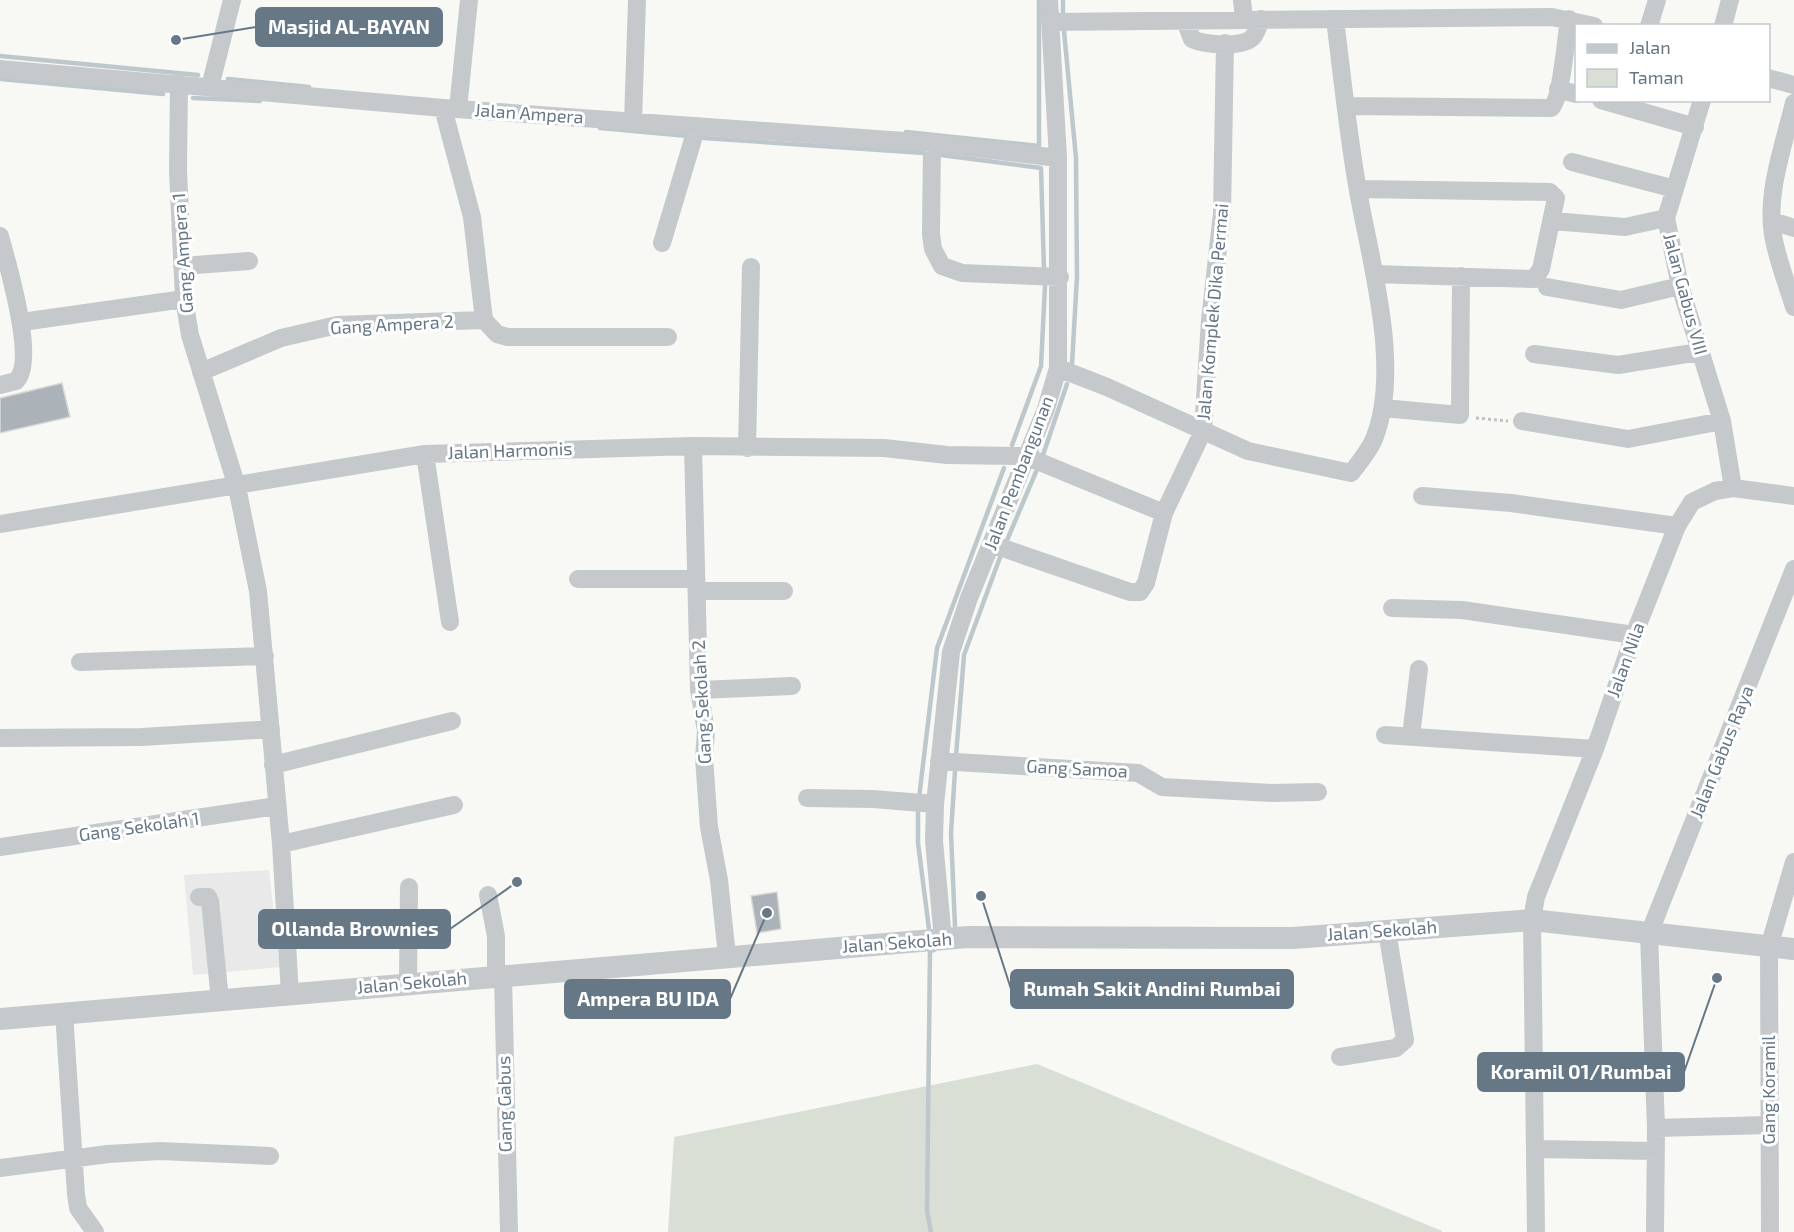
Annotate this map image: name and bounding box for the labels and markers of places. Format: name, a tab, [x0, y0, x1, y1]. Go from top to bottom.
callout: Masjid AL-BAYAN	[256, 8, 442, 46]
callout: Ollanda Brownies	[259, 910, 450, 948]
callout: Rumah Sakit Andini Rumbai	[1011, 970, 1293, 1008]
callout: Ampera BU IDA	[565, 980, 730, 1018]
callout: Koramil 01/Rumbai	[1478, 1053, 1684, 1091]

